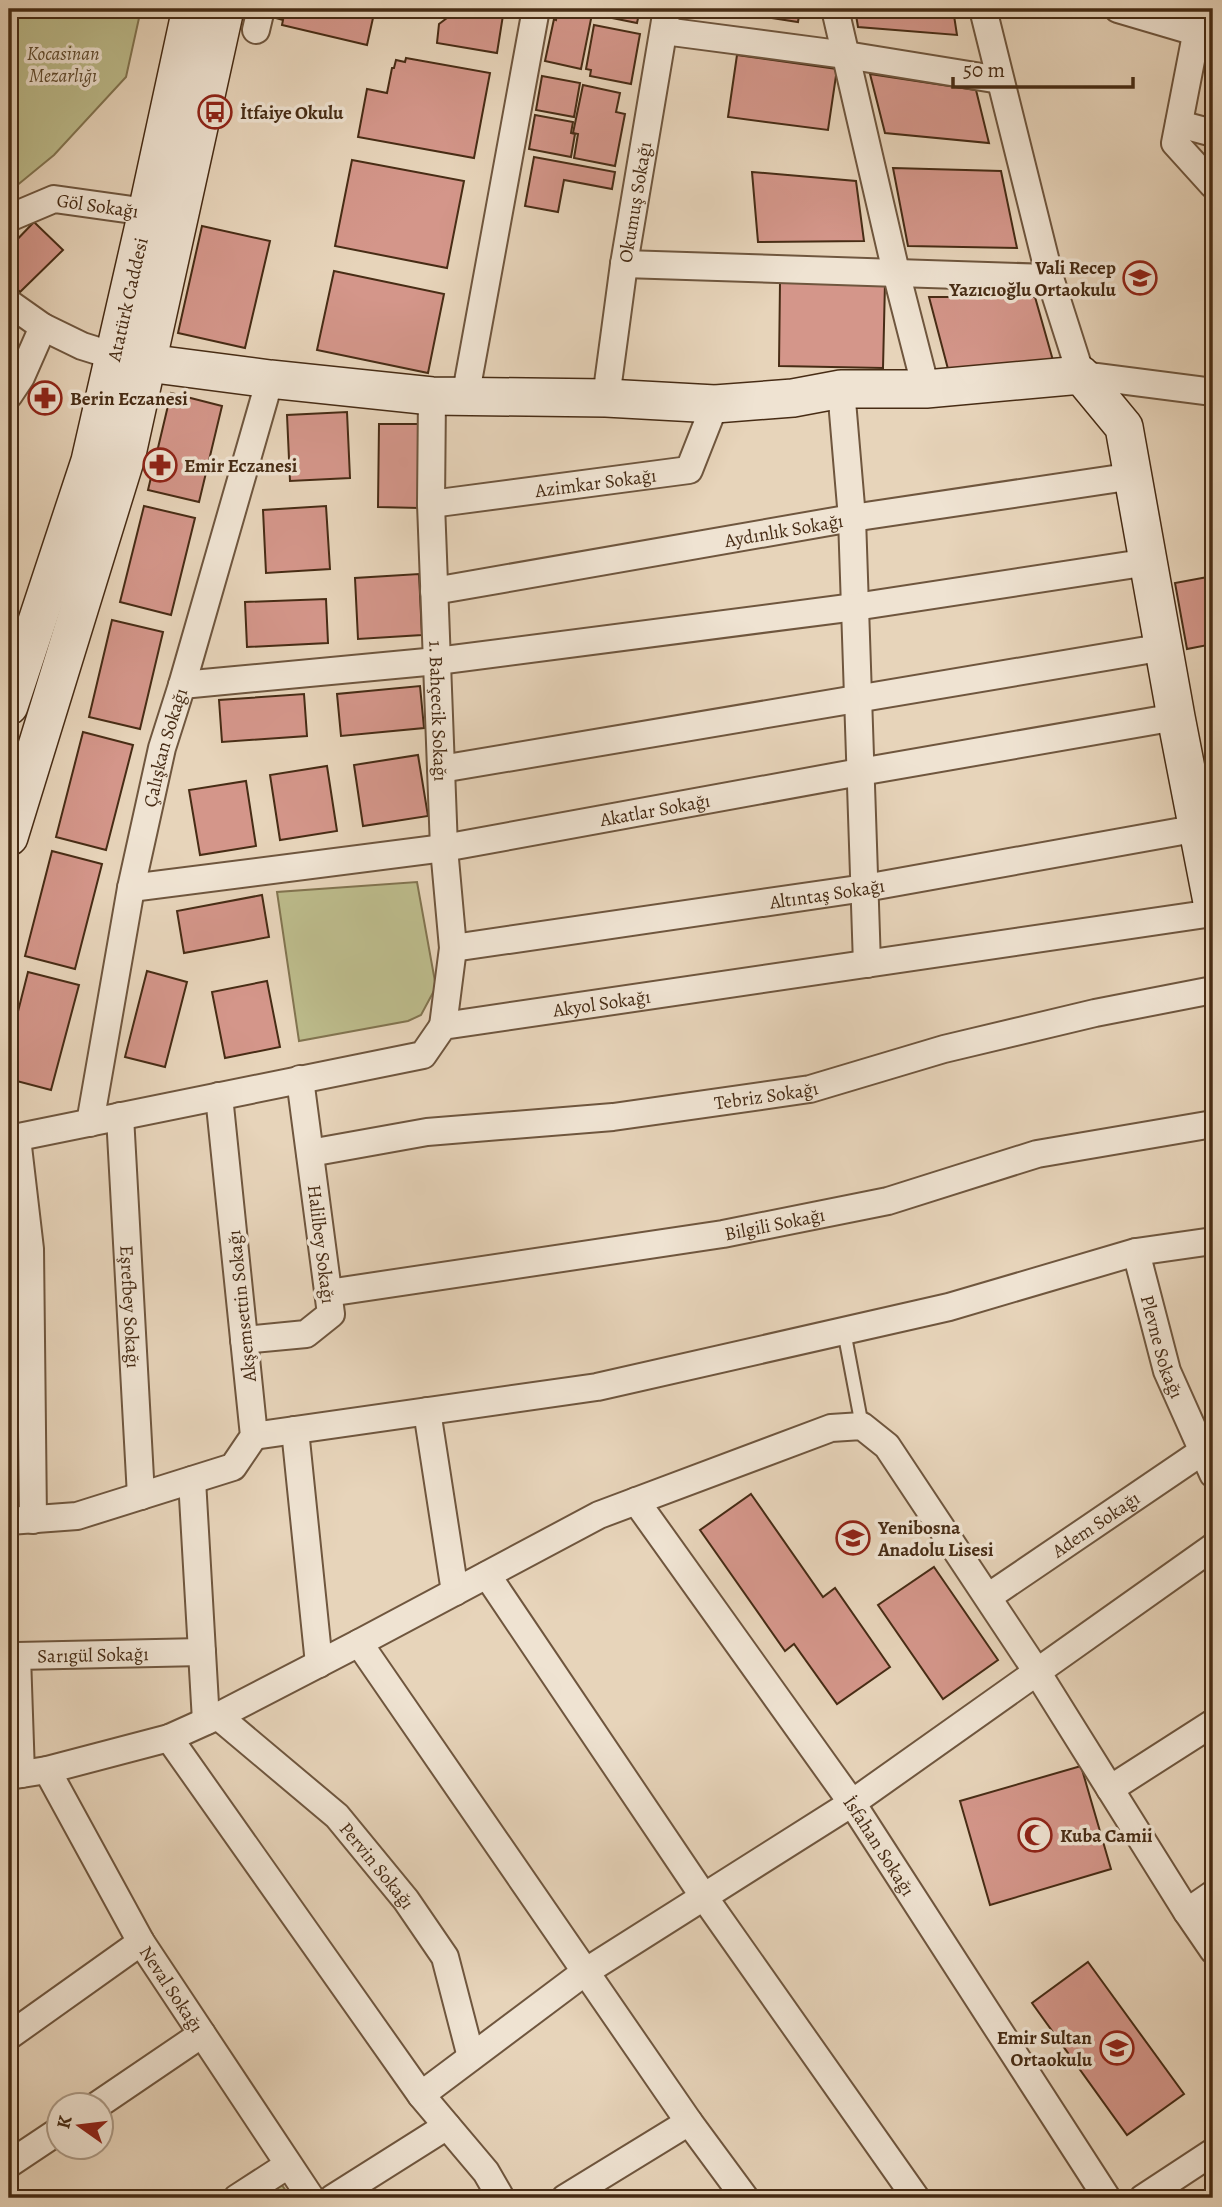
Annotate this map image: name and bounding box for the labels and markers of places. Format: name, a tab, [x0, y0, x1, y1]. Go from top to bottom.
bus stop icon: İtfaiye Okulu	[196, 93, 234, 131]
place label: İtfaiye Okulu	[240, 100, 344, 126]
place label: Vali Recep Yazıcıoğlu Ortaokulu	[948, 255, 1117, 303]
school or university icon: Vali Recep Yazıcıoğlu Ortaokulu	[1121, 259, 1159, 297]
pharmacy icon: Berin Eczanesi	[26, 379, 64, 417]
place label: Berin Eczanesi	[70, 386, 188, 412]
pharmacy icon: Emir Eczanesi	[141, 446, 179, 484]
place label: Emir Eczanesi	[184, 453, 298, 479]
place label: Yenibosna Anadolu Lisesi	[877, 1515, 994, 1563]
school or university icon: Yenibosna Anadolu Lisesi	[834, 1519, 872, 1557]
mosque icon: Kuba Camii	[1016, 1816, 1054, 1854]
place label: Kuba Camii	[1060, 1823, 1153, 1849]
place label: Emir Sultan Ortaokulu	[997, 2025, 1093, 2073]
school or university icon: Emir Sultan Ortaokulu	[1098, 2029, 1136, 2067]

